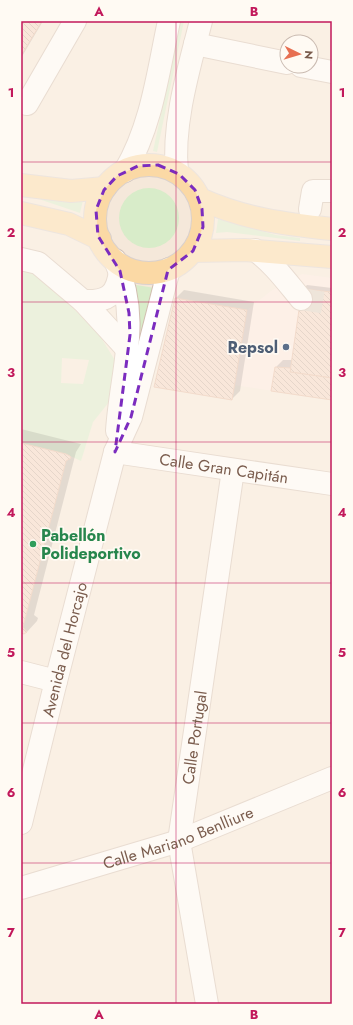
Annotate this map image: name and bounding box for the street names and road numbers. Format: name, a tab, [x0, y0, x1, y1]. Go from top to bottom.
street label: Calle Gran Capitán	[158, 447, 290, 489]
street label: Avenida del Horcajo	[36, 579, 93, 719]
street label: Calle Portugal	[176, 689, 212, 786]
street label: Calle Mariano Benlliure	[100, 800, 257, 875]

